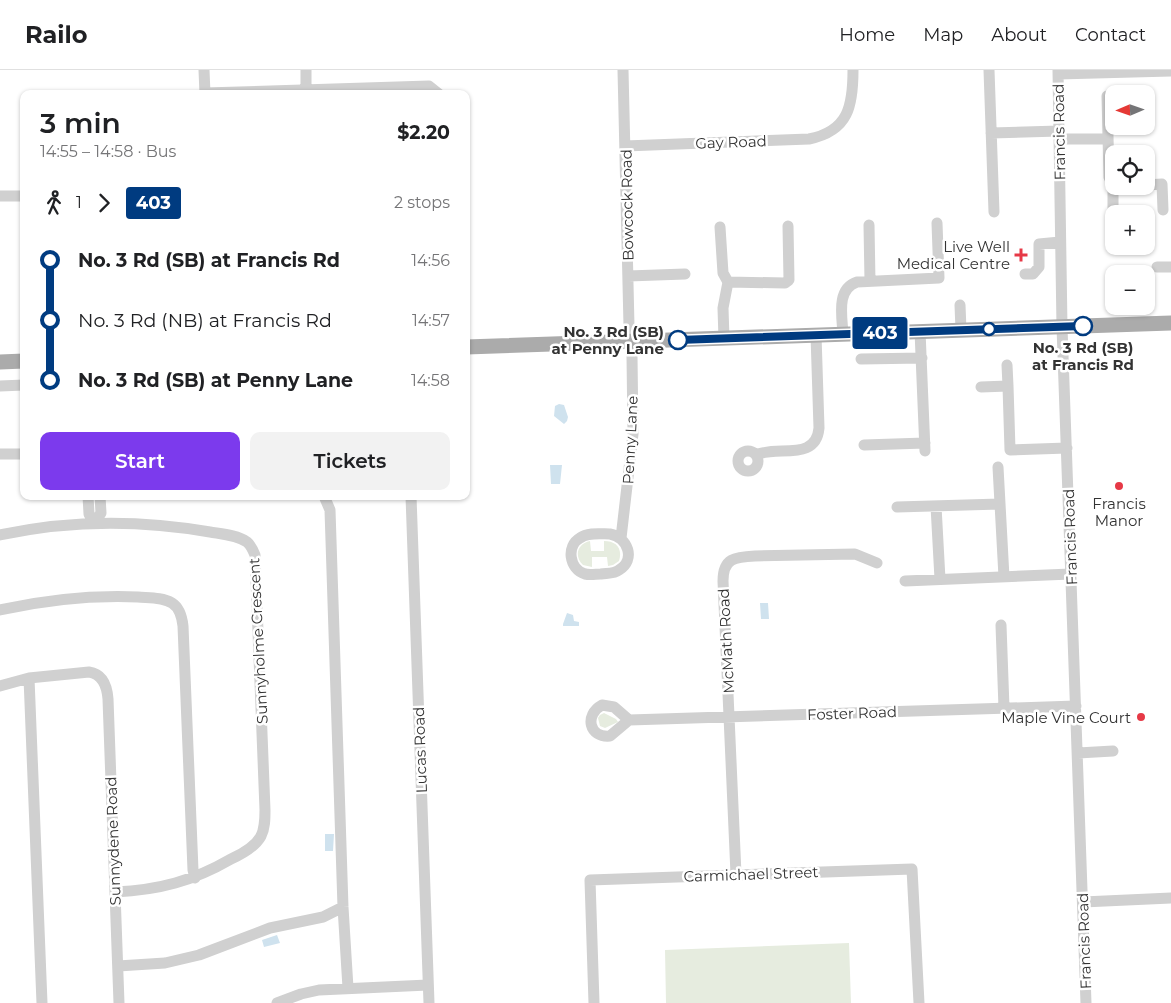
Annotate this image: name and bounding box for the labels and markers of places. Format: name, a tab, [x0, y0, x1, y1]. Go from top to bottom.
place label: Live Well Medical Centre	[897, 237, 1010, 273]
marker: Live Well Medical Centre	[1014, 248, 1028, 262]
marker: No. 3 Rd (SB) at Francis Rd	[1073, 316, 1093, 336]
place label: No. 3 Rd (SB) at Penny Lane	[552, 322, 664, 358]
unlabelled marker	[982, 322, 996, 336]
marker: No. 3 Rd (SB) at Penny Lane	[668, 330, 688, 350]
place label: No. 3 Rd (SB) at Francis Rd	[1032, 338, 1134, 374]
marker: Francis Manor	[1113, 480, 1125, 492]
place label: Francis Manor	[1092, 494, 1146, 530]
place label: Maple Vine Court	[1001, 708, 1131, 727]
marker: Maple Vine Court	[1135, 711, 1147, 723]

